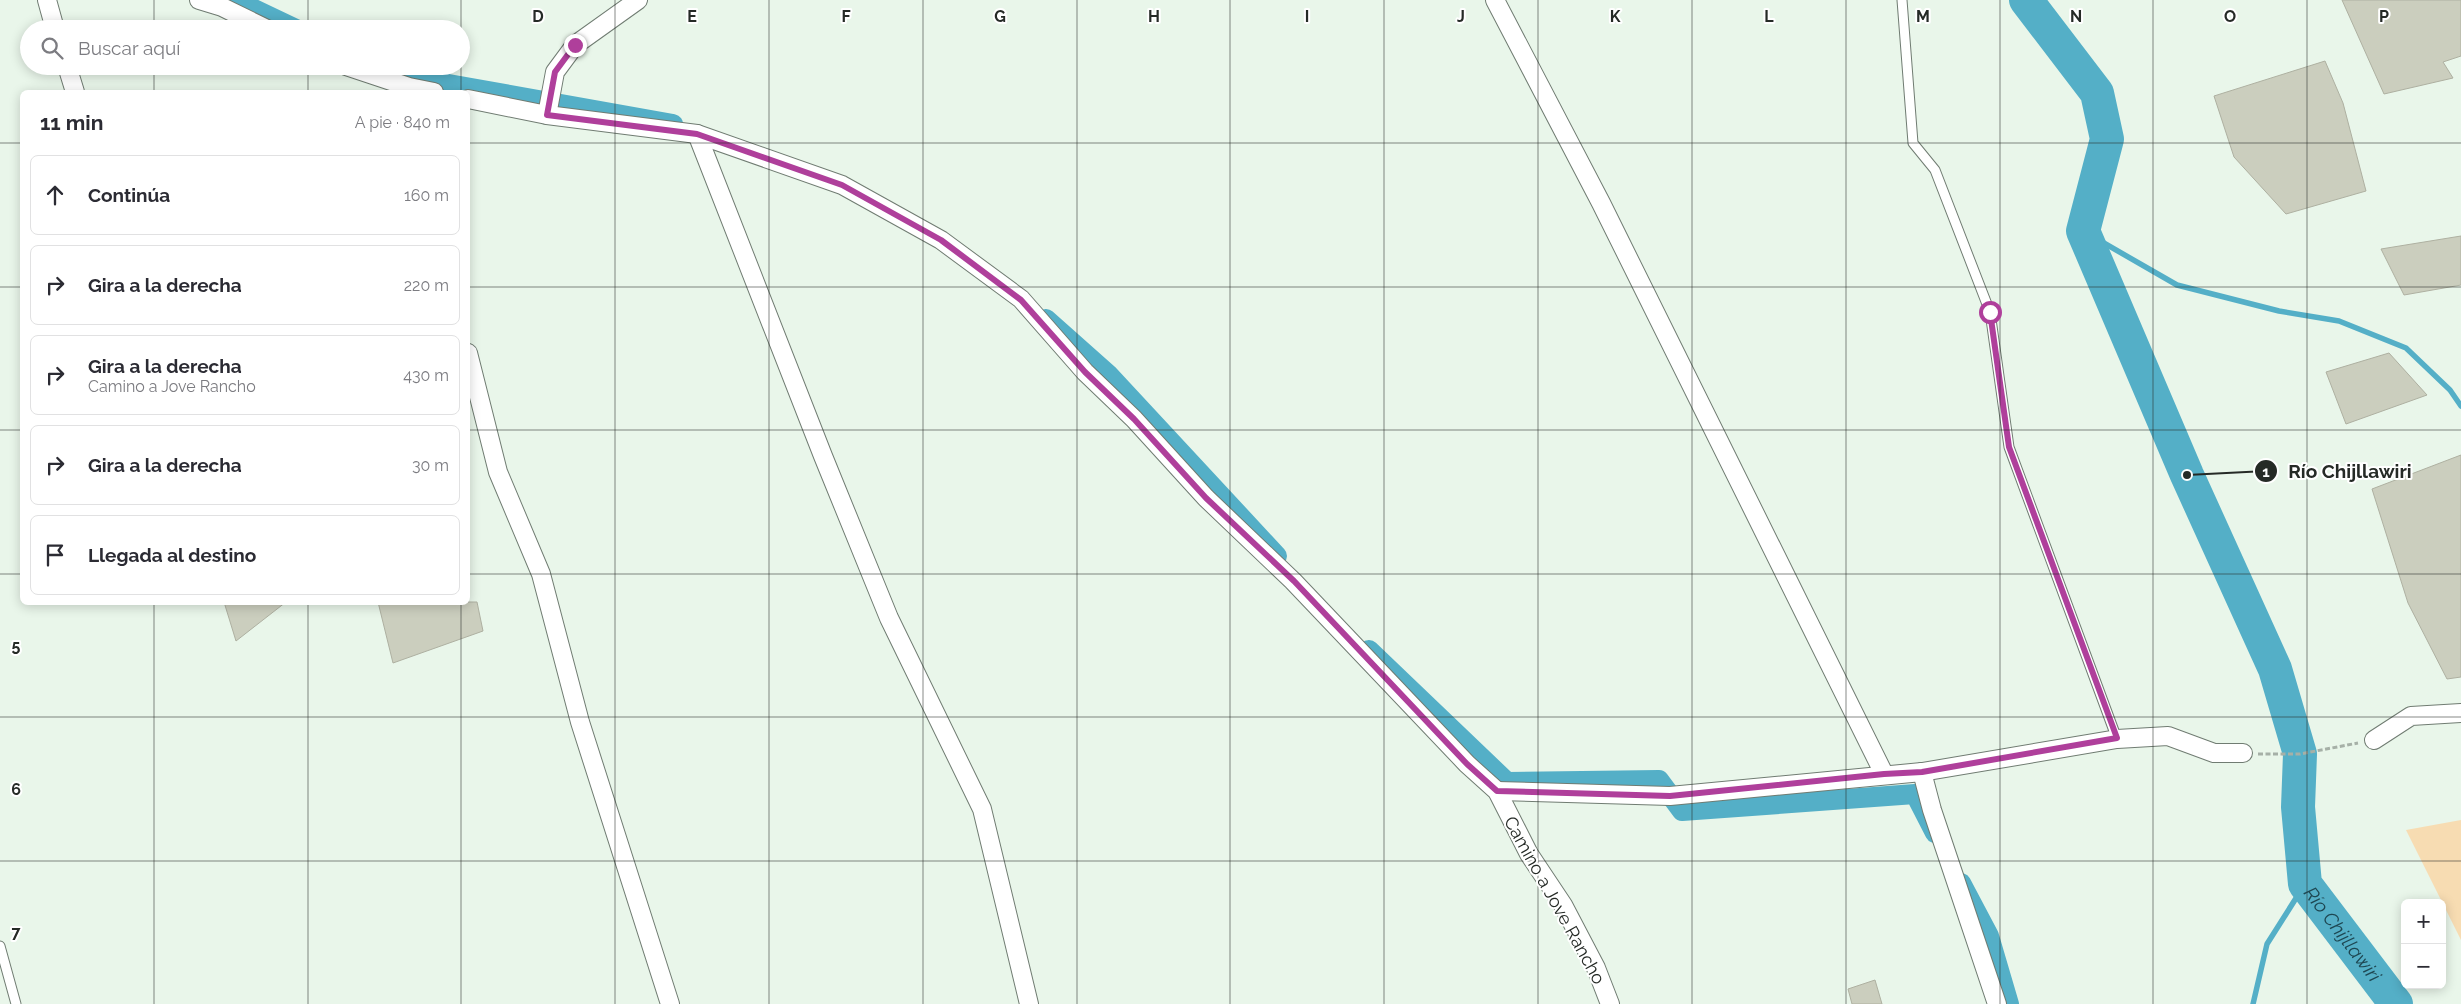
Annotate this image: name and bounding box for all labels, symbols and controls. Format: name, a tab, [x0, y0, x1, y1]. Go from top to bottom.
text: D	[532, 7, 544, 26]
text: E	[687, 7, 697, 26]
text: F	[841, 7, 851, 26]
text: G	[994, 7, 1006, 26]
text: H	[1148, 7, 1160, 26]
text: I	[1305, 7, 1309, 26]
text: J	[1457, 7, 1465, 26]
text: K	[1610, 7, 1621, 26]
text: L	[1764, 7, 1774, 26]
text: M	[1916, 7, 1930, 26]
text: N	[2070, 7, 2082, 26]
text: O	[2224, 7, 2236, 26]
text: P	[2379, 7, 2389, 26]
search box	[20, 20, 470, 75]
icon: search	[38, 34, 66, 62]
route end	[564, 34, 587, 57]
text: Buscar aquí	[78, 37, 180, 59]
text: 11 min	[40, 110, 103, 135]
text: A pie · 840 m	[355, 113, 450, 132]
icon: ahead	[41, 181, 69, 209]
text: Continúa	[88, 184, 170, 206]
text: 160 m	[404, 186, 449, 205]
icon: right	[41, 271, 69, 299]
text: Gira a la derecha	[88, 274, 242, 296]
text: 220 m	[404, 276, 449, 295]
route start	[1979, 301, 2002, 324]
text: Gira a la derecha	[88, 355, 242, 377]
icon: right	[41, 361, 69, 389]
text: 430 m	[403, 366, 449, 385]
text: Camino a Jove Rancho	[88, 377, 256, 396]
icon: right	[41, 451, 69, 479]
text: Gira a la derecha	[88, 454, 242, 476]
callout: Río Chijllawiri	[2253, 454, 2422, 488]
text: 30 m	[412, 456, 449, 475]
text: Río Chijllawiri	[2288, 460, 2412, 482]
text: 1	[2262, 463, 2270, 481]
icon: arrive	[41, 541, 69, 569]
text: Llegada al destino	[88, 544, 256, 566]
text: 5	[12, 636, 21, 655]
text: 6	[11, 780, 21, 799]
street label: Camino a Jove Rancho	[1500, 812, 1610, 988]
water label: Río Chijllawiri	[2300, 882, 2386, 986]
map controls	[2401, 899, 2446, 989]
button: +	[2401, 899, 2446, 944]
text: 7	[12, 923, 21, 942]
button: −	[2401, 944, 2446, 989]

